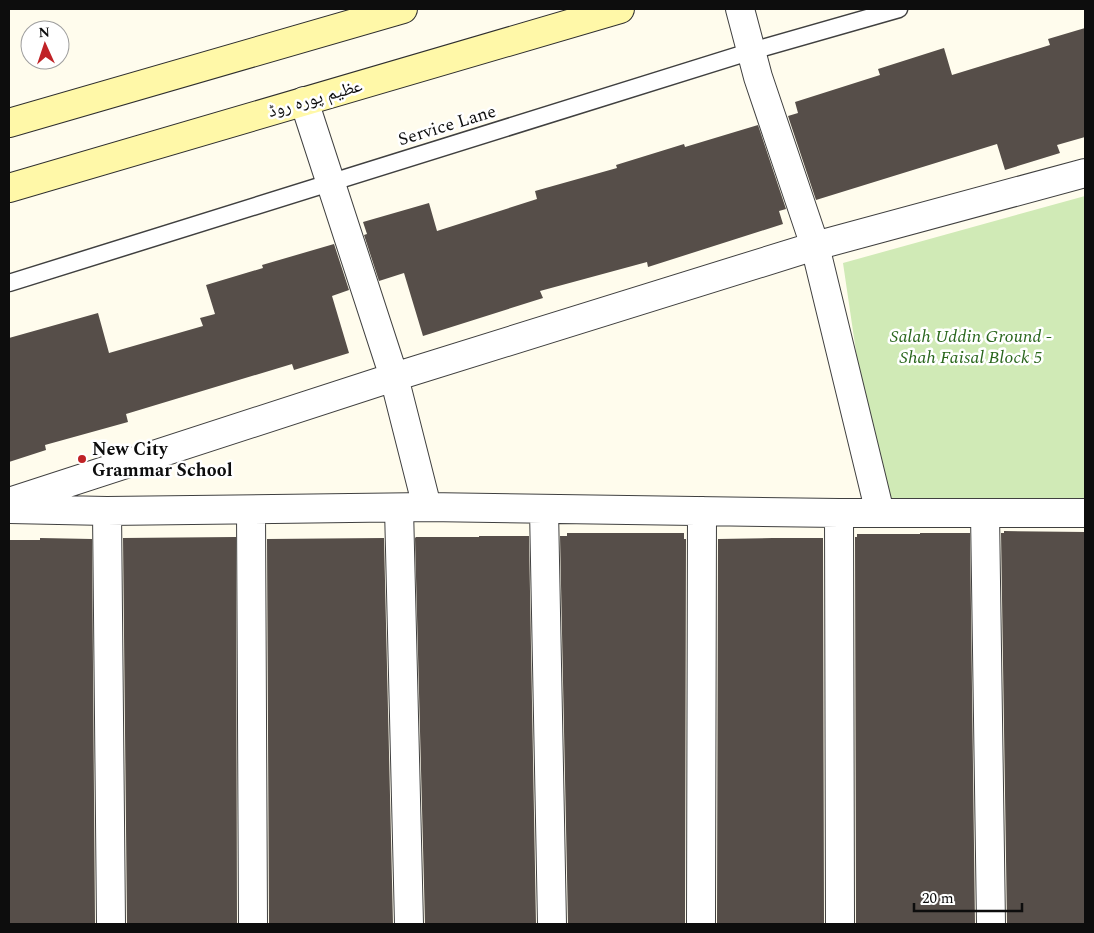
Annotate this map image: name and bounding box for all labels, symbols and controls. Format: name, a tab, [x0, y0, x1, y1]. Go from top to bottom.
north arrow	[20, 20, 70, 70]
text: N	[38, 22, 51, 43]
street label: عظیم پورہ روڈ	[265, 72, 366, 125]
street label: Service Lane	[395, 98, 500, 153]
park label: Salah Uddin Ground - Shah Faisal Block 5	[890, 323, 1052, 371]
place label: New City Grammar School	[92, 436, 233, 484]
marker: New City Grammar School	[76, 453, 88, 465]
scale bar	[914, 880, 1022, 912]
text: 20 m	[922, 887, 954, 910]

